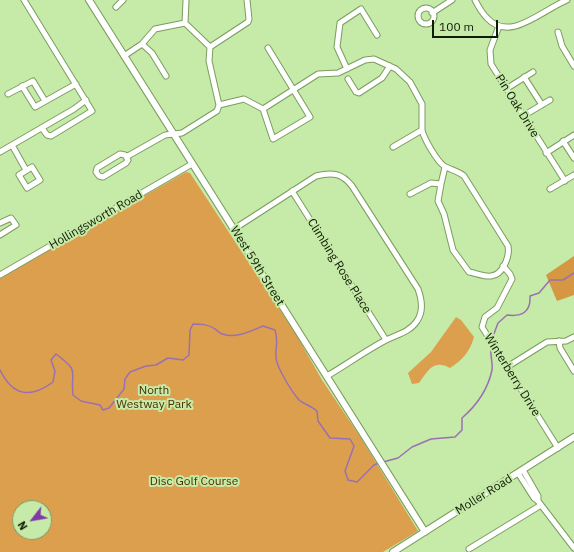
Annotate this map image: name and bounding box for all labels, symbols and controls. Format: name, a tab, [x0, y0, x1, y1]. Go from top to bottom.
scale bar	[434, 12, 500, 38]
text: 100 m	[439, 19, 474, 34]
street label: Pin Oak Drive	[492, 72, 542, 140]
street label: Hollingsworth Road	[47, 187, 145, 253]
street label: Climbing Rose Place	[304, 216, 374, 316]
street label: West 59th Street	[227, 224, 287, 308]
street label: Winterberry Drive	[481, 331, 543, 419]
park label: North Westway Park	[116, 384, 192, 412]
street label: Moller Road	[453, 472, 515, 518]
park label: Disc Golf Course	[150, 475, 238, 489]
north arrow	[12, 500, 52, 540]
text: N	[15, 519, 31, 533]

